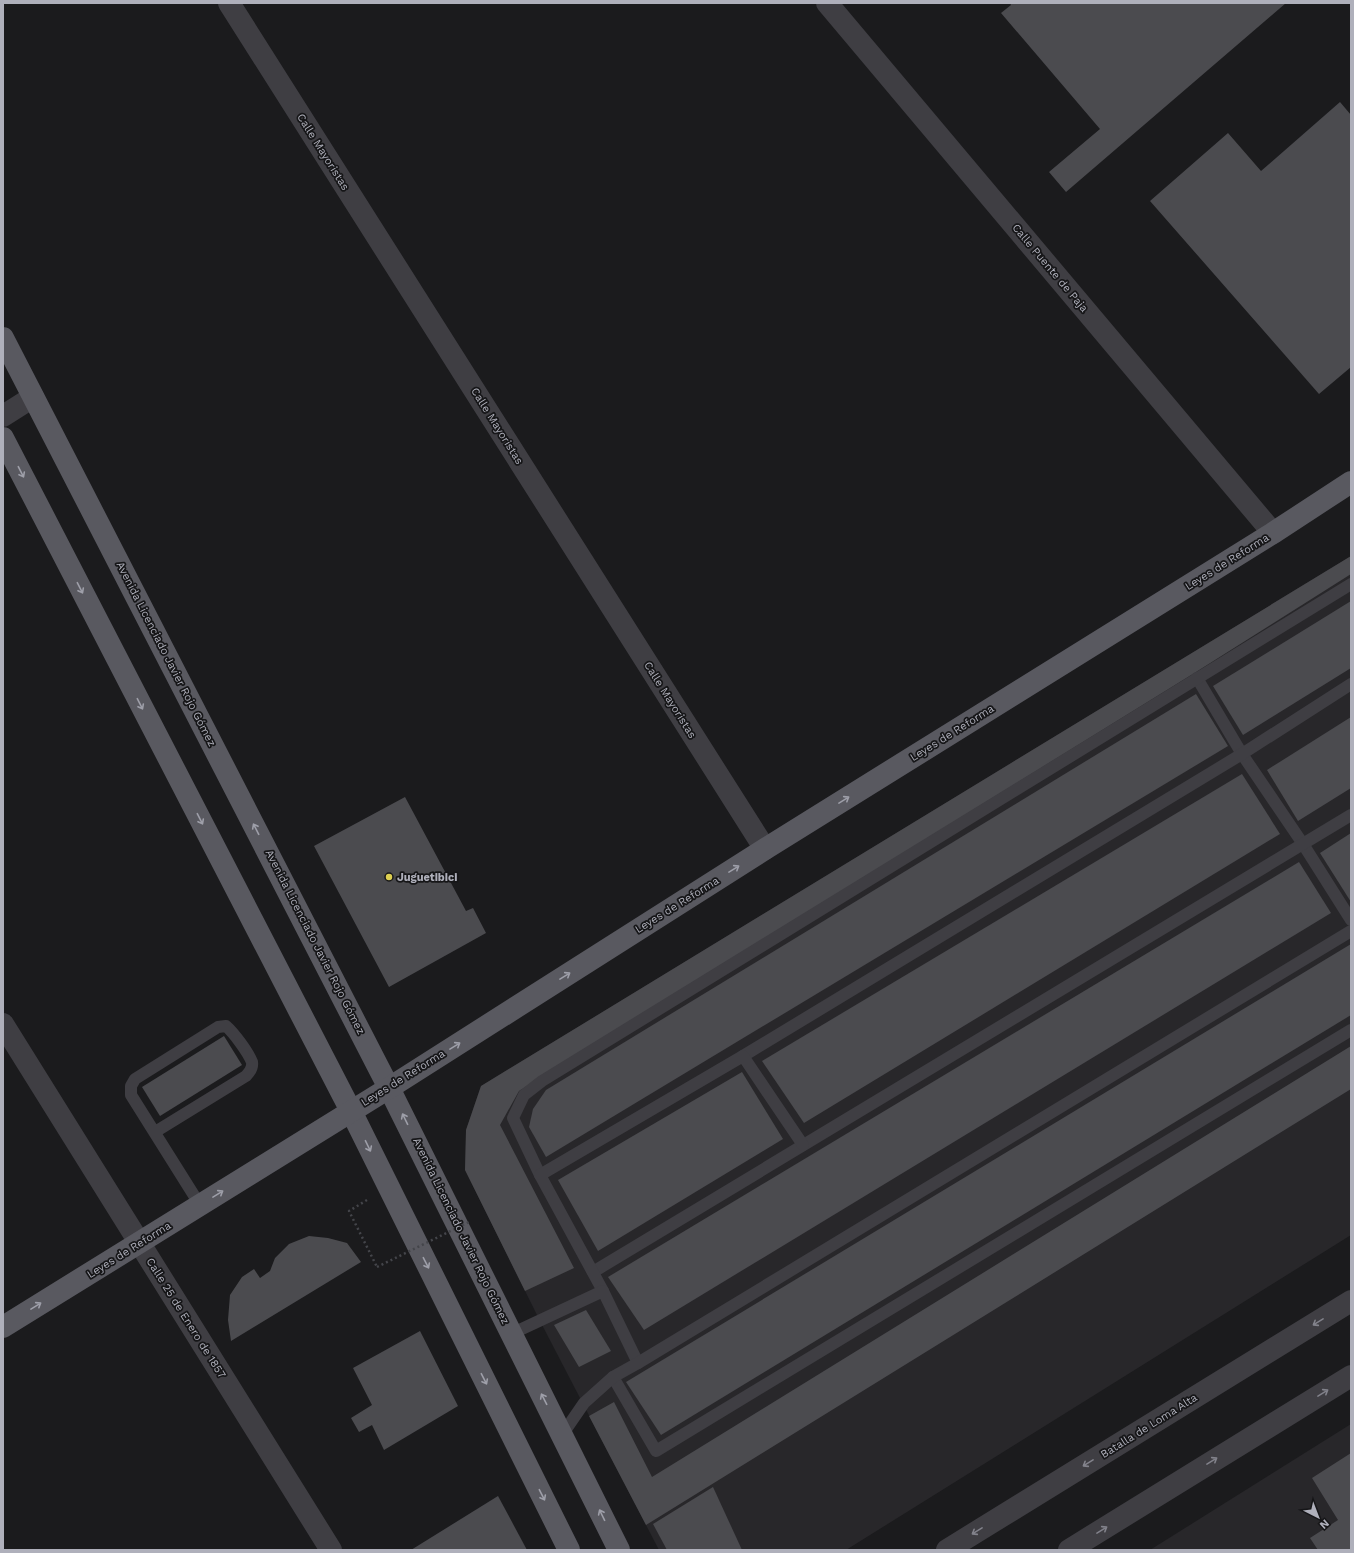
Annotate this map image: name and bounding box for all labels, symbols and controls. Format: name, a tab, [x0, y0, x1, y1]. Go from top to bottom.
street label: Calle Mayoristas	[294, 111, 352, 193]
street label: Calle Puente de Paja	[1009, 221, 1091, 315]
street label: Calle Mayoristas	[468, 385, 526, 467]
one-way arrow	[18, 466, 25, 478]
street label: Leyes de Reforma	[1183, 531, 1271, 593]
street label: Avenida Licenciado Javier Rojo Gómez	[114, 559, 219, 749]
one-way arrow	[77, 582, 85, 594]
street label: Calle Mayoristas	[641, 659, 699, 741]
one-way arrow	[137, 697, 144, 709]
street label: Leyes de Reforma	[908, 702, 996, 764]
one-way arrow	[838, 796, 849, 804]
one-way arrow	[196, 813, 204, 825]
one-way arrow	[252, 823, 260, 835]
street label: Avenida Licenciado Javier Rojo Gómez	[263, 847, 368, 1037]
one-way arrow	[728, 865, 739, 873]
place label: Juguetibici	[397, 871, 457, 884]
marker: Juguetibici	[384, 872, 394, 882]
street label: Leyes de Reforma	[633, 874, 721, 936]
one-way arrow	[559, 972, 570, 980]
one-way arrow	[449, 1042, 460, 1050]
street label: Leyes de Reforma	[359, 1047, 447, 1109]
one-way arrow	[401, 1114, 408, 1126]
street label: Avenida Licenciado Javier Rojo Gómez	[410, 1136, 512, 1326]
one-way arrow	[365, 1140, 372, 1152]
one-way arrow	[212, 1190, 223, 1198]
street label: Leyes de Reforma	[85, 1219, 173, 1281]
street label: Calle 25 de Enero de 1857	[144, 1255, 228, 1381]
one-way arrow	[423, 1256, 430, 1268]
one-way arrow	[30, 1302, 42, 1310]
one-way arrow	[1313, 1318, 1324, 1326]
one-way arrow	[481, 1373, 488, 1385]
one-way arrow	[1317, 1389, 1328, 1397]
street label: Batalla de Loma Alta	[1098, 1391, 1200, 1461]
one-way arrow	[540, 1393, 547, 1405]
one-way arrow	[1207, 1457, 1218, 1466]
one-way arrow	[1082, 1460, 1094, 1468]
one-way arrow	[539, 1489, 546, 1501]
north arrow	[1298, 1497, 1338, 1537]
one-way arrow	[598, 1509, 605, 1521]
text: N	[1317, 1517, 1332, 1532]
one-way arrow	[1096, 1525, 1108, 1533]
one-way arrow	[971, 1528, 983, 1536]

